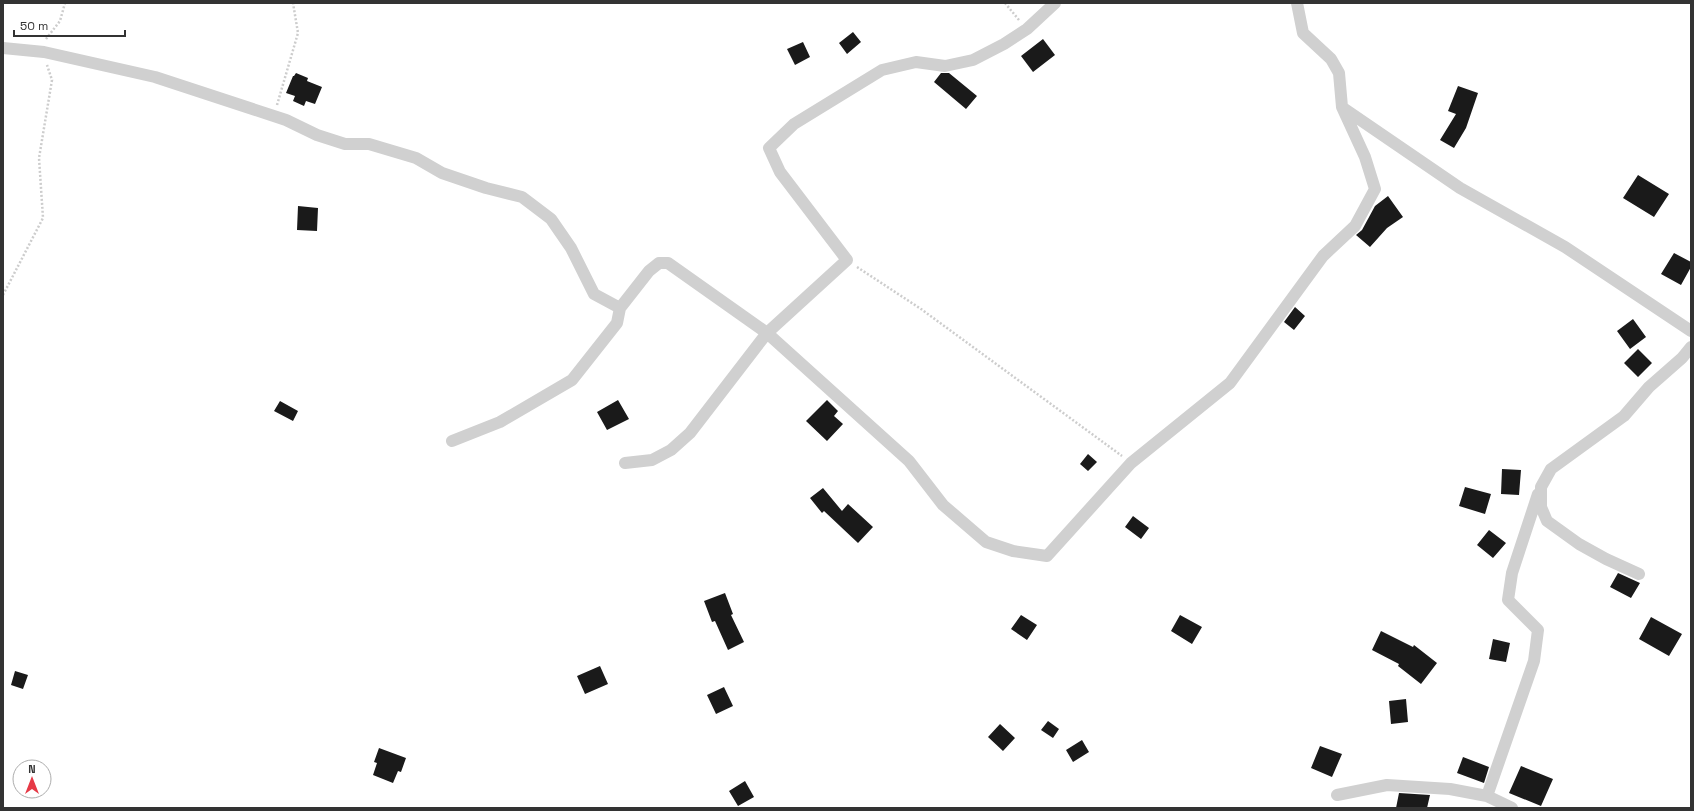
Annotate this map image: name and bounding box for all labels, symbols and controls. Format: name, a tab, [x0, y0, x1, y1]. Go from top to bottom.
scale bar	[14, 12, 125, 38]
text: 50 m	[20, 18, 48, 34]
north arrow	[12, 759, 52, 799]
text: N	[28, 762, 36, 776]

